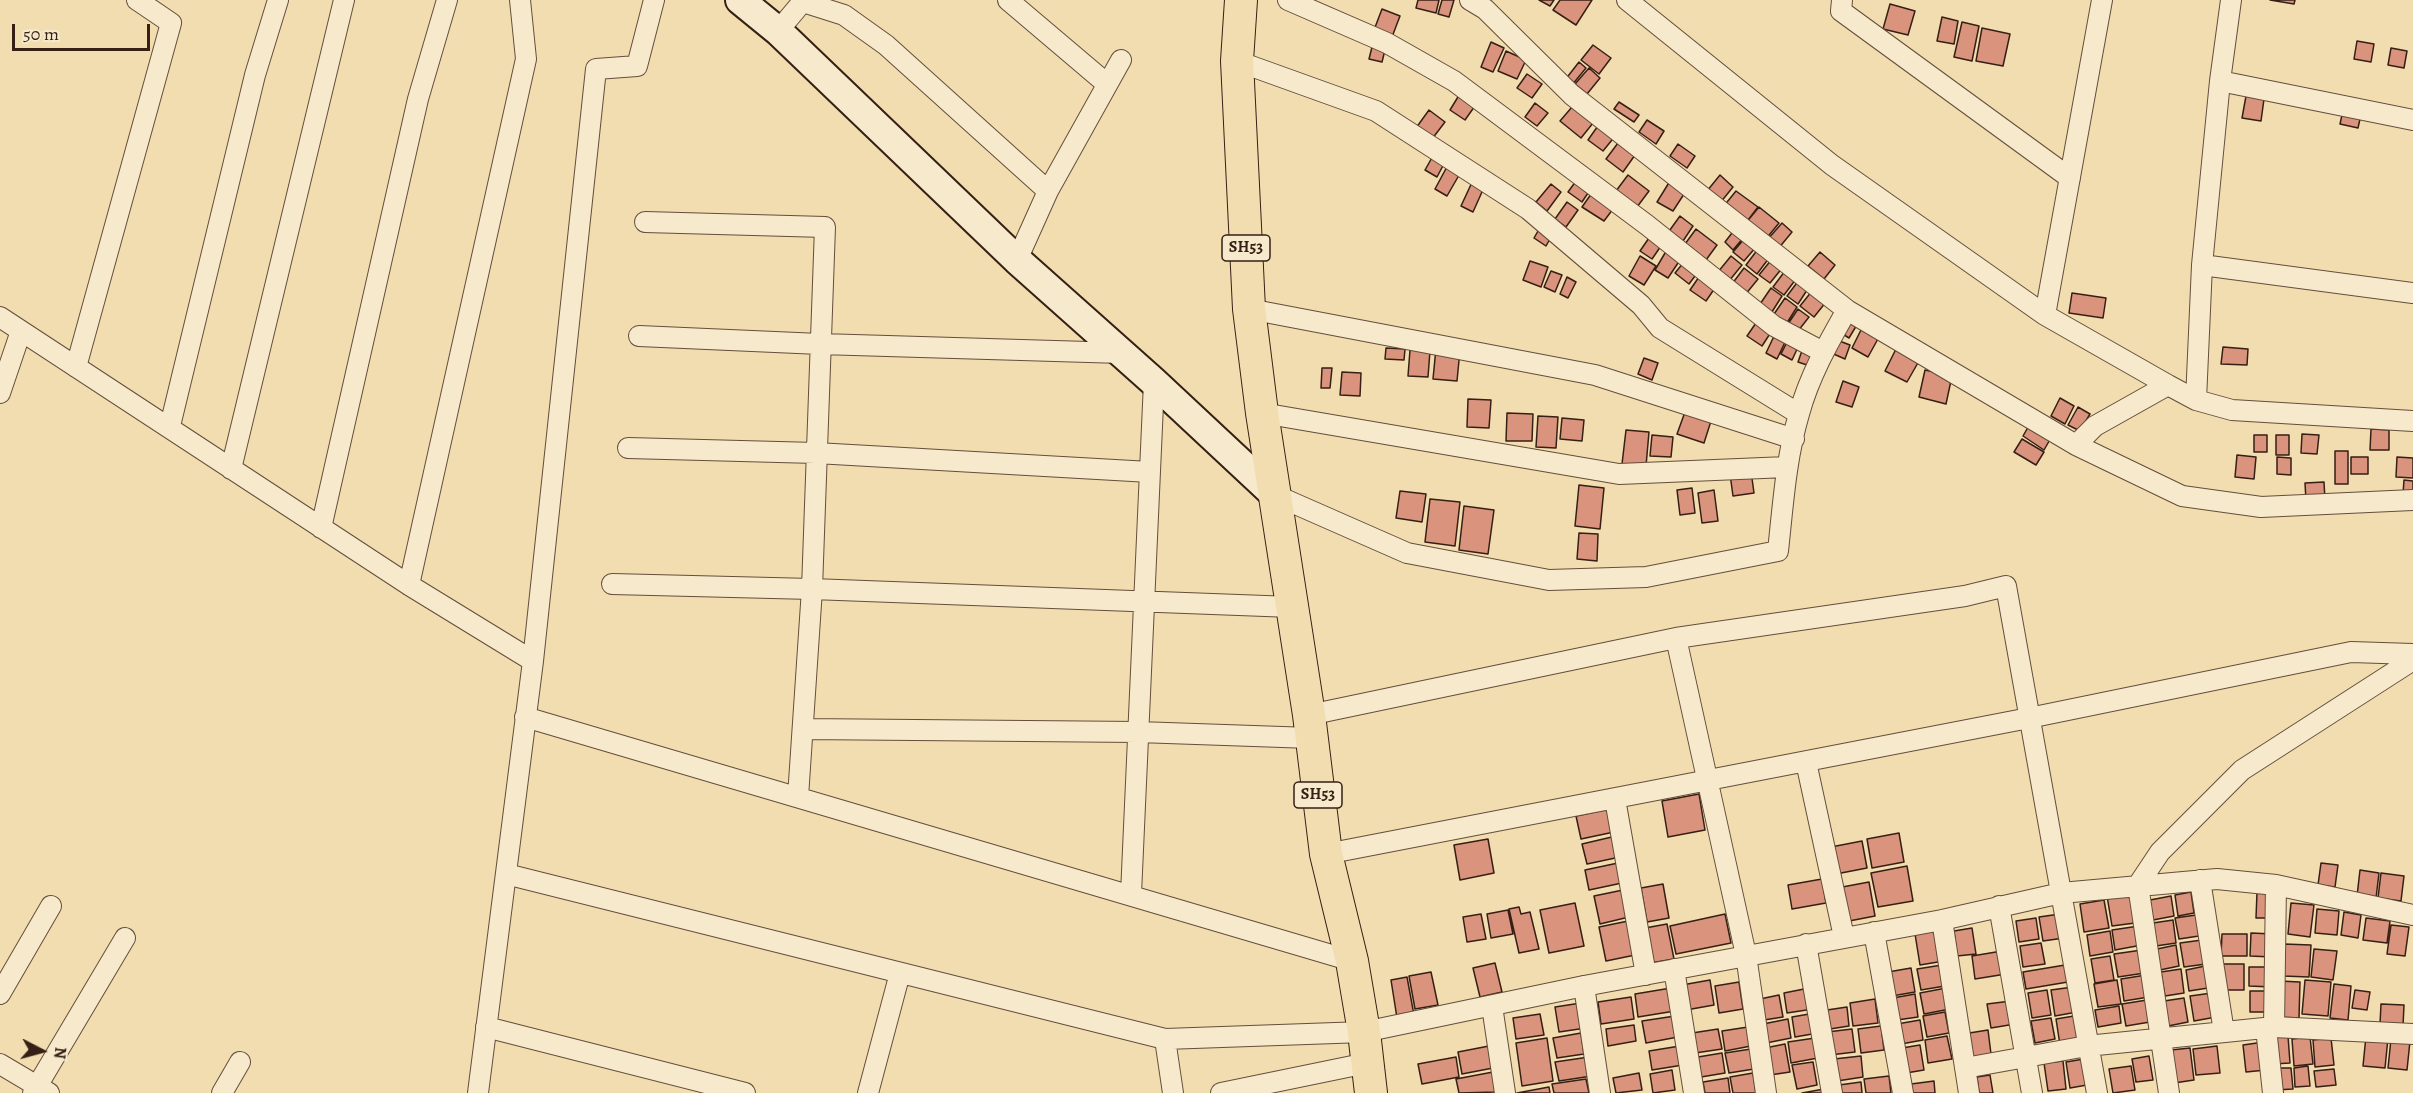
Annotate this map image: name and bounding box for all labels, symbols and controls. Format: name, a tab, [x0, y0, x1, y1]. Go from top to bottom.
scale bar	[15, 12, 153, 50]
text: 50 m	[23, 22, 59, 46]
road number: SH53	[1222, 235, 1270, 261]
road number: SH53	[1294, 782, 1342, 808]
north arrow	[12, 1021, 72, 1081]
text: N	[48, 1046, 71, 1060]

